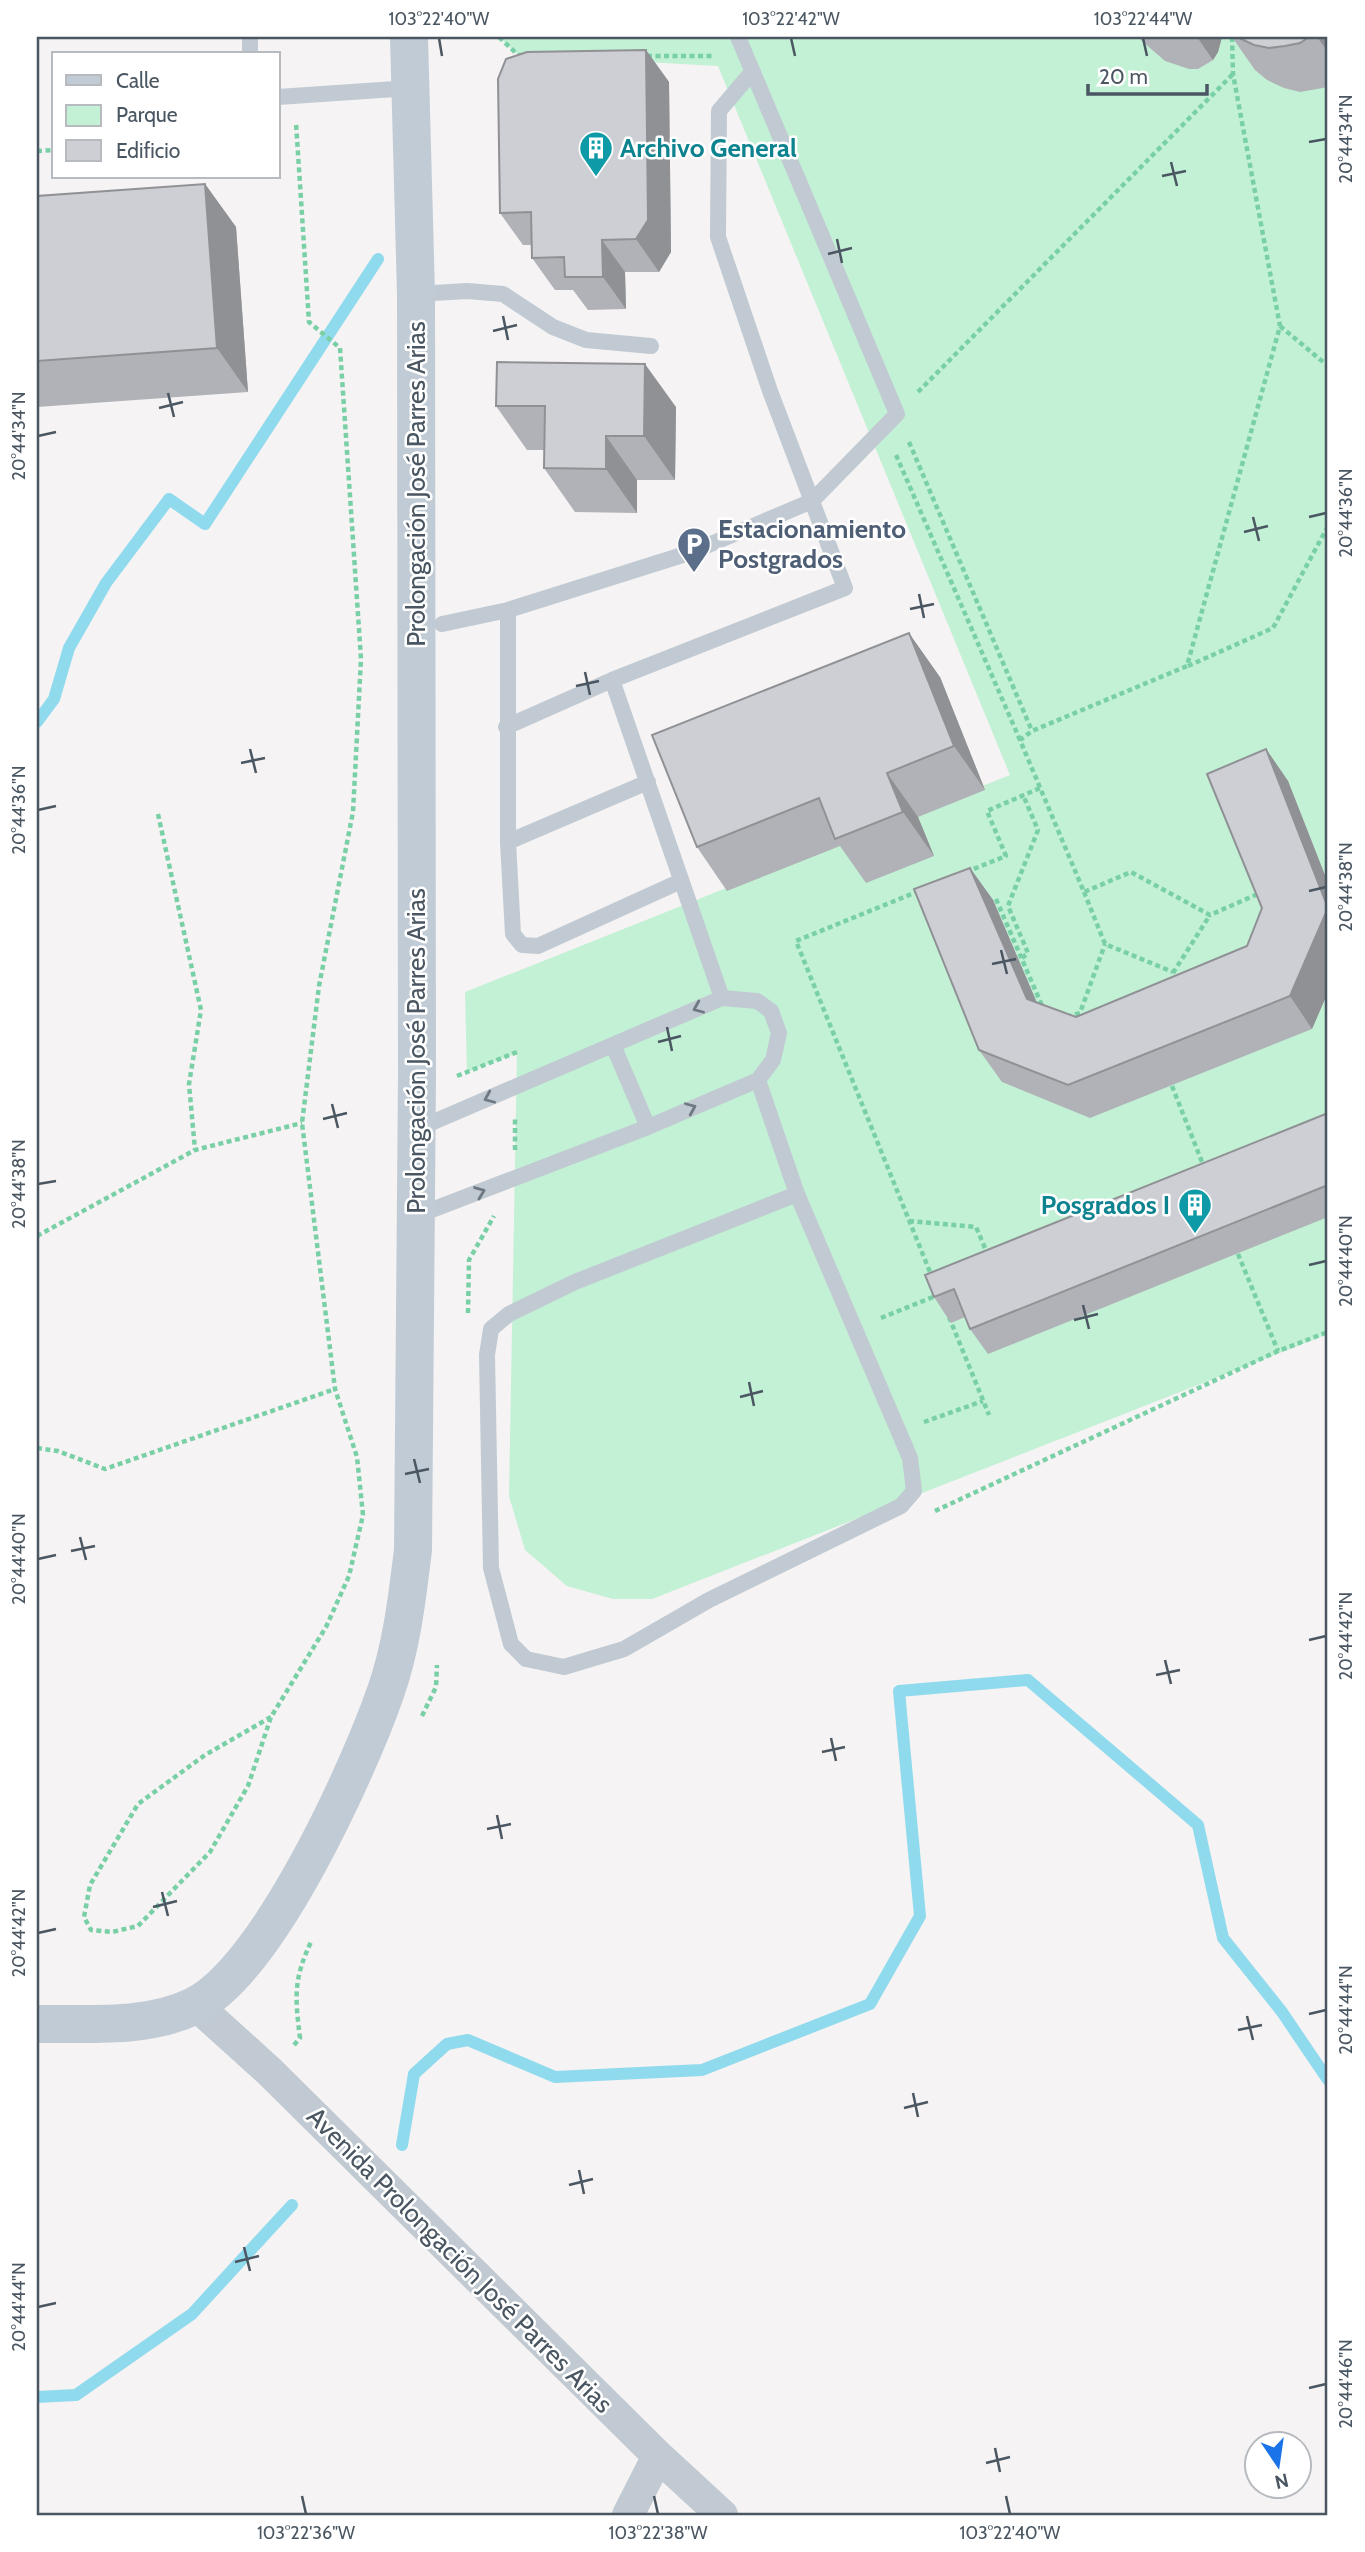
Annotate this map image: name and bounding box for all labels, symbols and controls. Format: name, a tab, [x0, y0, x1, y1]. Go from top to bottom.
text: 103°22'40"W	[389, 8, 489, 30]
text: 103°22'42"W	[742, 8, 840, 30]
text: 103°22'44"W	[1094, 8, 1192, 30]
legend	[52, 52, 280, 178]
scale bar	[1088, 52, 1208, 96]
text: 20 m	[1099, 64, 1148, 89]
text: Calle	[116, 68, 160, 93]
text: 20°44'34"N	[1335, 95, 1357, 183]
text: Parque	[116, 102, 178, 127]
building icon: Archivo General	[577, 129, 615, 178]
place label: Archivo General	[620, 132, 797, 164]
text: Edificio	[116, 138, 180, 163]
street label: Prolongación José Parres Arias	[400, 321, 432, 647]
text: 20°44'34"N	[8, 392, 30, 480]
text: 20°44'36"N	[1335, 469, 1357, 557]
place label: Estacionamiento Postgrados	[718, 513, 906, 575]
parking icon: Estacionamiento Postgrados	[675, 525, 713, 574]
text: 20°44'36"N	[8, 766, 30, 854]
text: 20°44'38"N	[1335, 842, 1357, 932]
street label: Prolongación José Parres Arias	[400, 888, 432, 1214]
one-way arrow	[693, 1000, 705, 1014]
one-way arrow	[484, 1090, 496, 1104]
one-way arrow	[685, 1103, 697, 1117]
text: 20°44'38"N	[8, 1139, 30, 1229]
one-way arrow	[473, 1186, 485, 1200]
building icon: Posgrados I	[1176, 1186, 1214, 1235]
place label: Posgrados I	[1041, 1189, 1170, 1221]
text: 20°44'40"N	[1335, 1215, 1357, 1307]
text: 20°44'40"N	[8, 1513, 30, 1605]
text: 20°44'42"N	[1335, 1592, 1357, 1680]
text: 20°44'42"N	[8, 1889, 30, 1977]
text: 20°44'44"N	[1335, 1965, 1357, 2055]
street label: Avenida Prolongación José Parres Arias	[300, 2100, 620, 2420]
text: 20°44'44"N	[8, 2262, 30, 2352]
text: 20°44'46"N	[1335, 2339, 1357, 2429]
north arrow	[1242, 2430, 1312, 2500]
text: N	[1273, 2468, 1291, 2494]
text: 103°22'36"W	[257, 2522, 355, 2544]
text: 103°22'38"W	[609, 2522, 707, 2544]
text: 103°22'40"W	[960, 2522, 1060, 2544]

